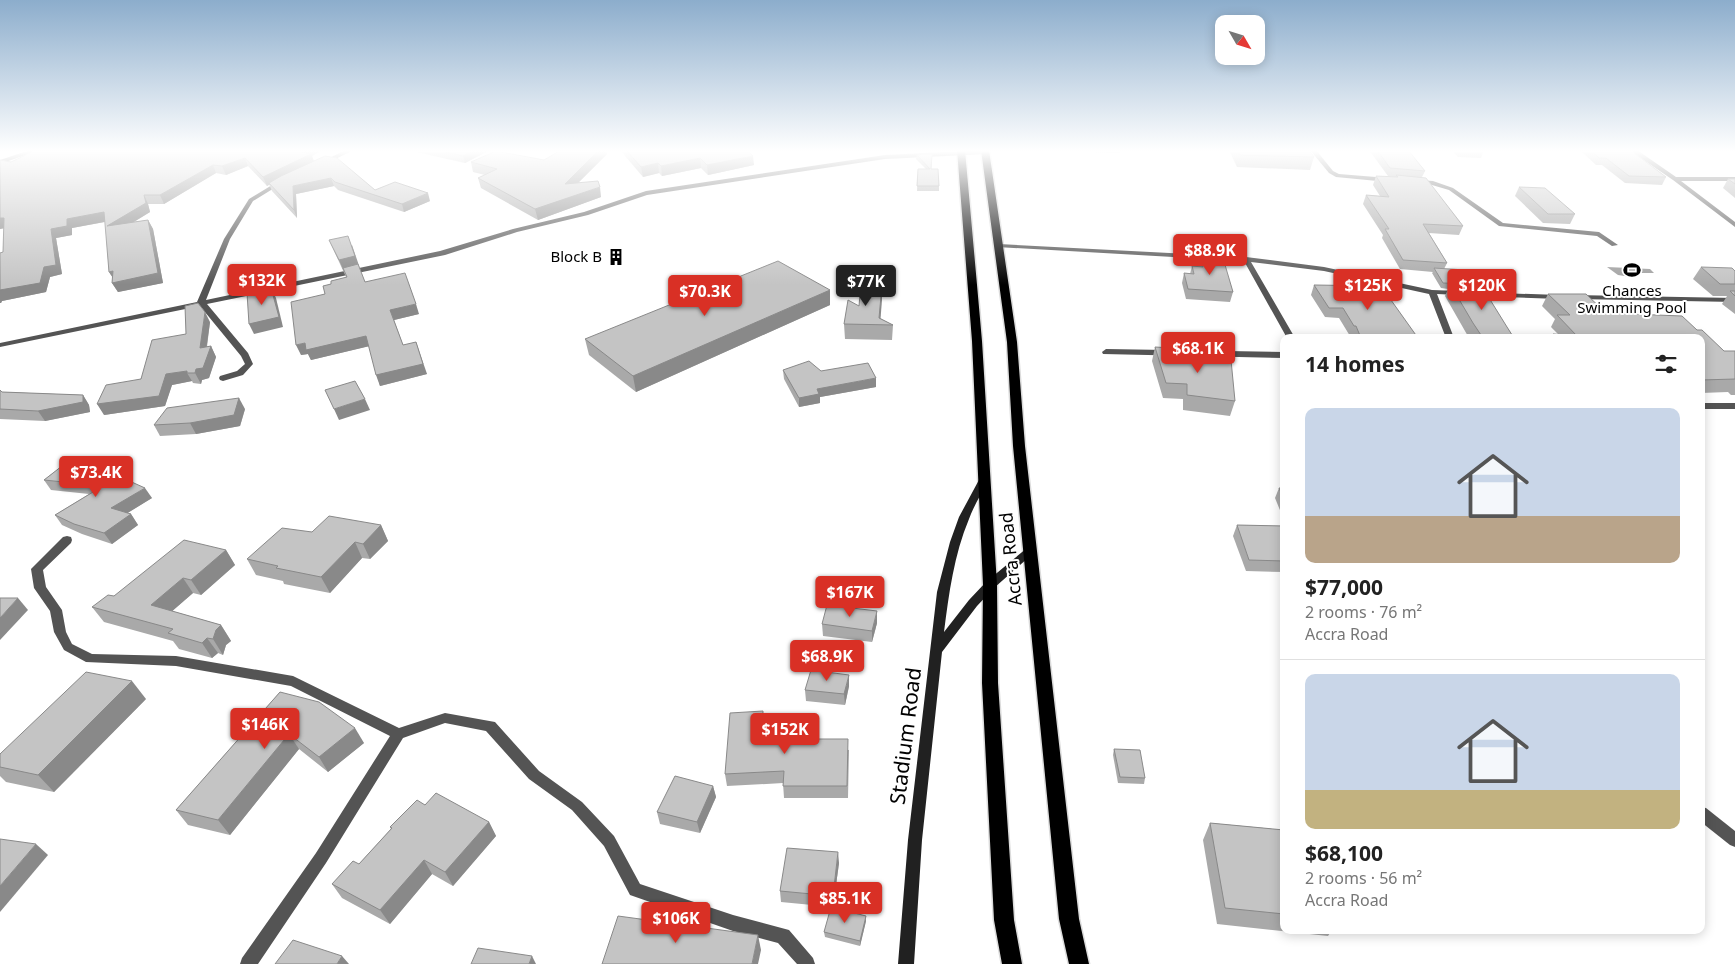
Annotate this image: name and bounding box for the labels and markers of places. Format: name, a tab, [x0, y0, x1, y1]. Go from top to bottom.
pin: $88.9K	[1169, 234, 1251, 276]
place label: Block B	[550, 246, 602, 266]
building icon: Block B	[606, 247, 626, 267]
sports icon: Chances Swimming Pool	[1622, 260, 1642, 280]
pin: $132K	[227, 264, 297, 306]
pin: $77K	[836, 264, 896, 307]
pin: $125K	[1333, 268, 1403, 311]
pin: $120K	[1447, 268, 1517, 311]
pin: $70.3K	[664, 274, 746, 317]
place label: Chances Swimming Pool	[1577, 280, 1687, 317]
pin: $68.1K	[1157, 332, 1239, 374]
pin: $73.4K	[55, 456, 137, 498]
pin: $167K	[815, 576, 885, 618]
pin: $68.9K	[786, 640, 868, 682]
pin: $146K	[230, 708, 300, 750]
pin: $152K	[750, 712, 820, 755]
pin: $85.1K	[804, 882, 886, 924]
pin: $106K	[641, 902, 711, 944]

